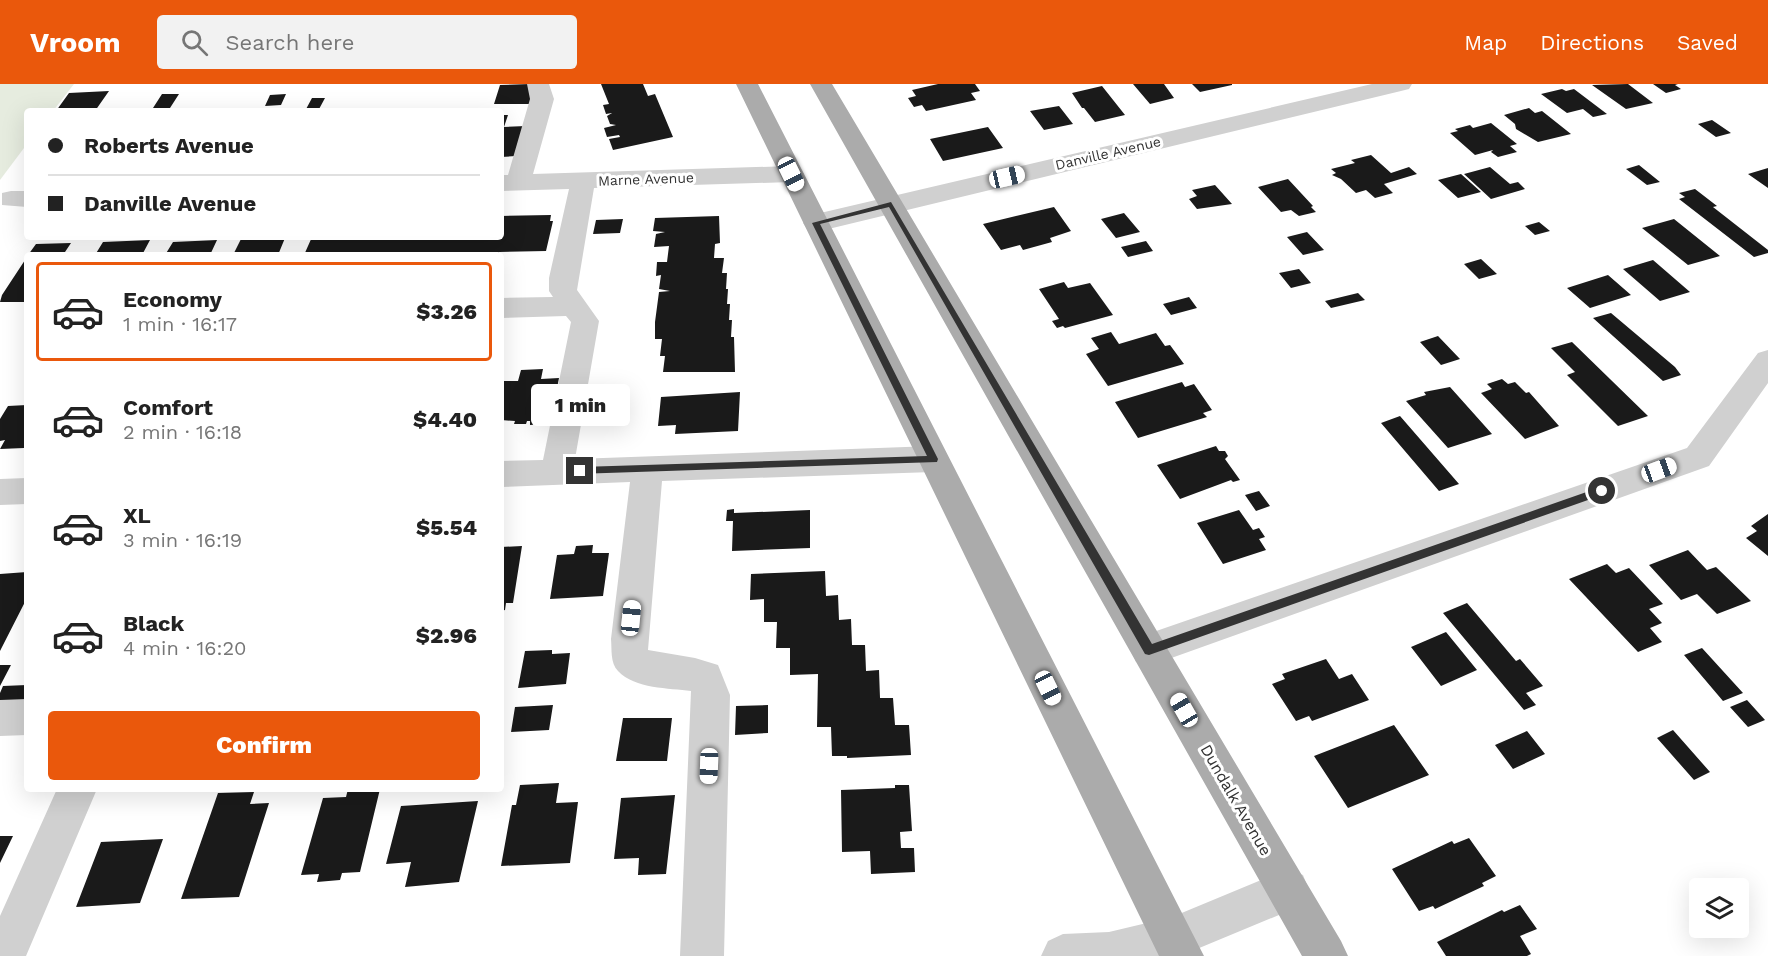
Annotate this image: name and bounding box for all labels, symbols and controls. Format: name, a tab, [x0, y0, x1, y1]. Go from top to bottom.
search box	[157, 15, 577, 69]
text: Vroom	[30, 26, 121, 59]
icon: search	[178, 26, 211, 59]
text: Search here	[226, 30, 354, 55]
text: Map	[1464, 30, 1507, 55]
text: Directions	[1540, 30, 1644, 55]
text: Saved	[1677, 30, 1738, 55]
text: Roberts Avenue	[84, 133, 254, 158]
street label: Danville Avenue	[1054, 133, 1162, 173]
car	[775, 154, 807, 194]
car	[987, 164, 1027, 190]
street label: Marne Avenue	[598, 169, 694, 189]
text: Danville Avenue	[84, 191, 256, 216]
icon: car	[51, 285, 105, 339]
text: Economy	[123, 287, 222, 312]
text: $3.26	[416, 299, 477, 324]
text: 1 min · 16:17	[123, 312, 237, 336]
callout: 1 min	[530, 384, 630, 426]
icon: car	[51, 393, 105, 447]
text: 1 min	[555, 393, 606, 417]
text: Comfort	[123, 395, 213, 420]
text: $4.40	[413, 407, 477, 432]
text: 2 min · 16:18	[123, 420, 242, 444]
car	[1639, 455, 1679, 485]
route end	[566, 457, 593, 484]
route start	[1588, 477, 1615, 504]
icon: car	[51, 501, 105, 555]
text: XL	[123, 503, 151, 528]
text: $5.54	[416, 515, 477, 540]
text: 3 min · 16:19	[123, 528, 242, 552]
car	[620, 599, 642, 637]
icon: car	[51, 609, 105, 663]
text: Black	[123, 611, 184, 636]
text: $2.96	[416, 623, 477, 648]
text: 4 min · 16:20	[123, 636, 247, 660]
car	[1032, 668, 1064, 708]
car	[1167, 690, 1201, 730]
button: Confirm	[48, 711, 480, 780]
street label: Dundalk Avenue	[1196, 741, 1276, 859]
car	[699, 748, 719, 784]
map controls	[1689, 878, 1749, 938]
button: layers	[1689, 878, 1749, 938]

